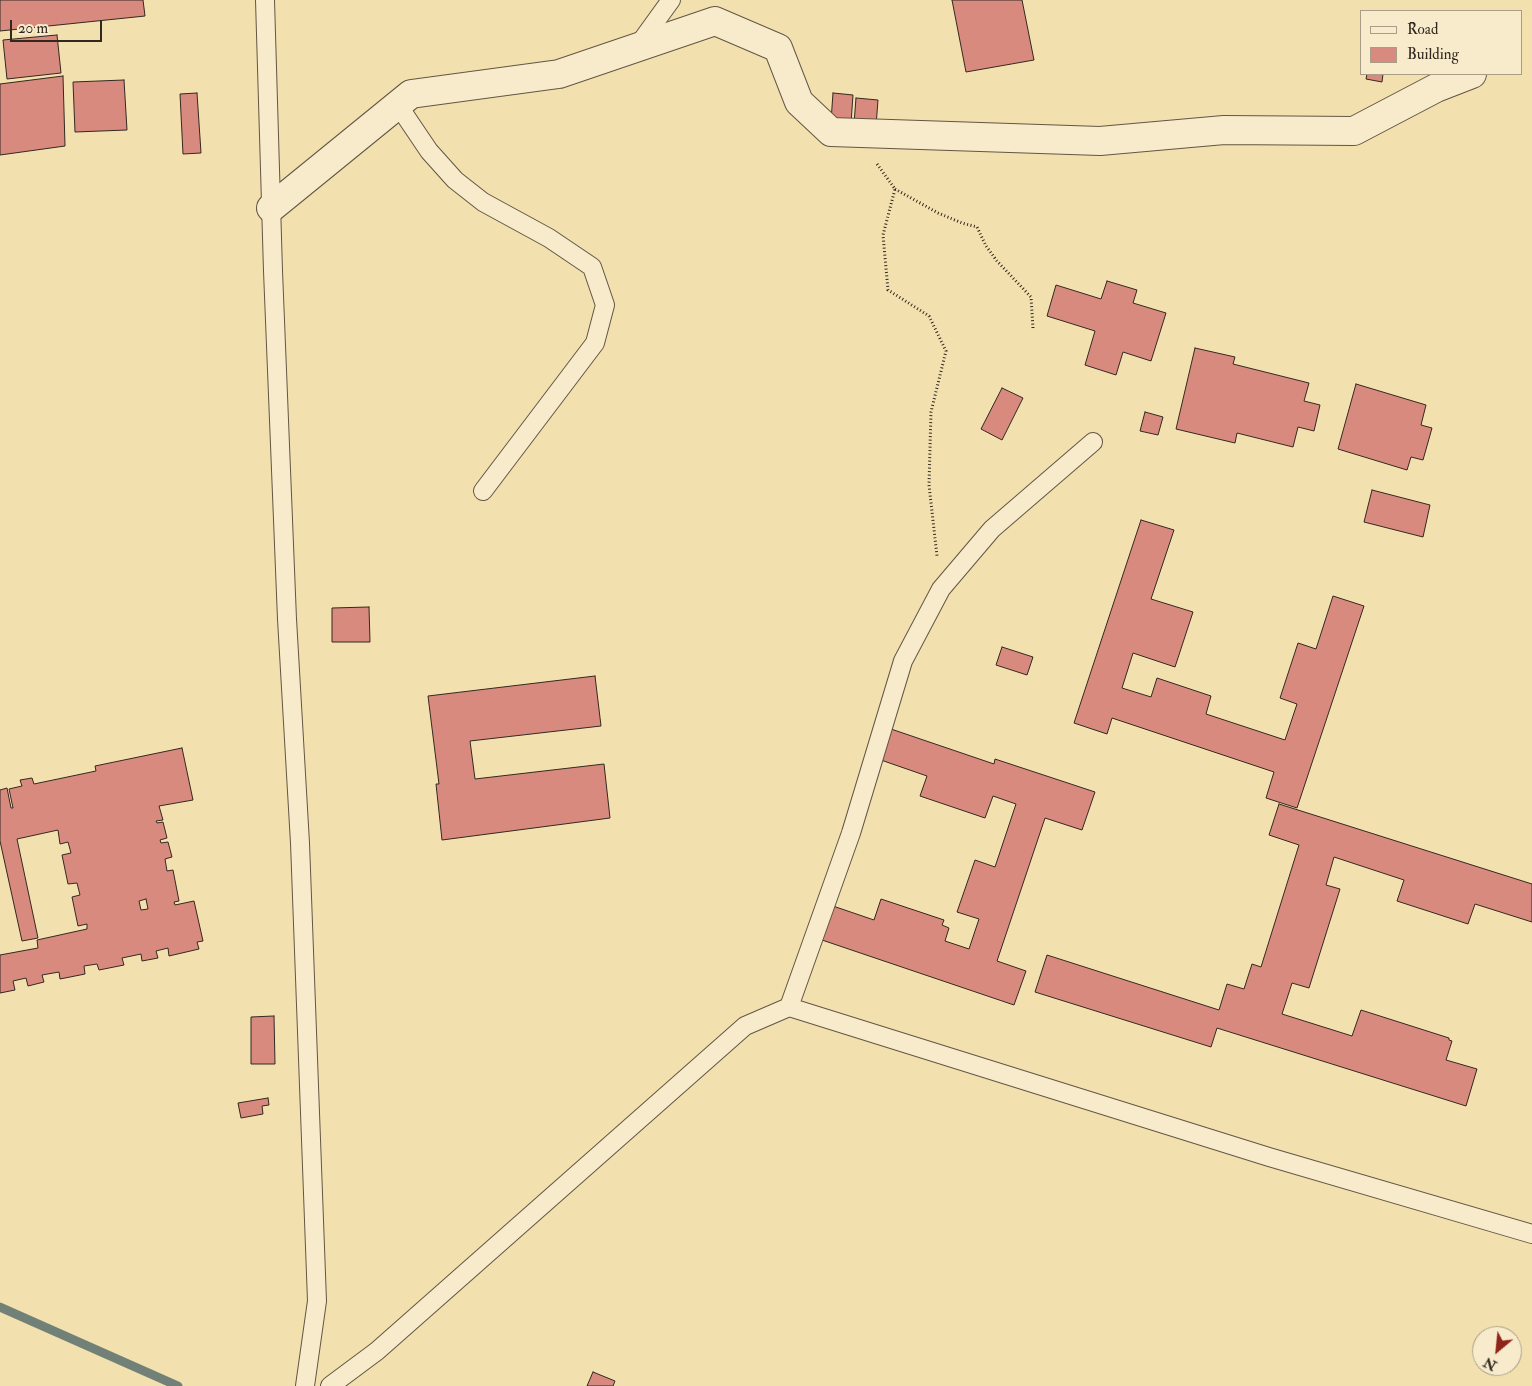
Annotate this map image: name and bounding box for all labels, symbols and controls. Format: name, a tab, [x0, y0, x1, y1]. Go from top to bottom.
scale bar	[12, 10, 105, 42]
legend	[1360, 10, 1522, 75]
text: 20 m	[18, 19, 48, 38]
text: Road	[1407, 20, 1438, 39]
text: Building	[1407, 45, 1459, 64]
north arrow	[1472, 1326, 1522, 1376]
text: N	[1481, 1353, 1500, 1374]

